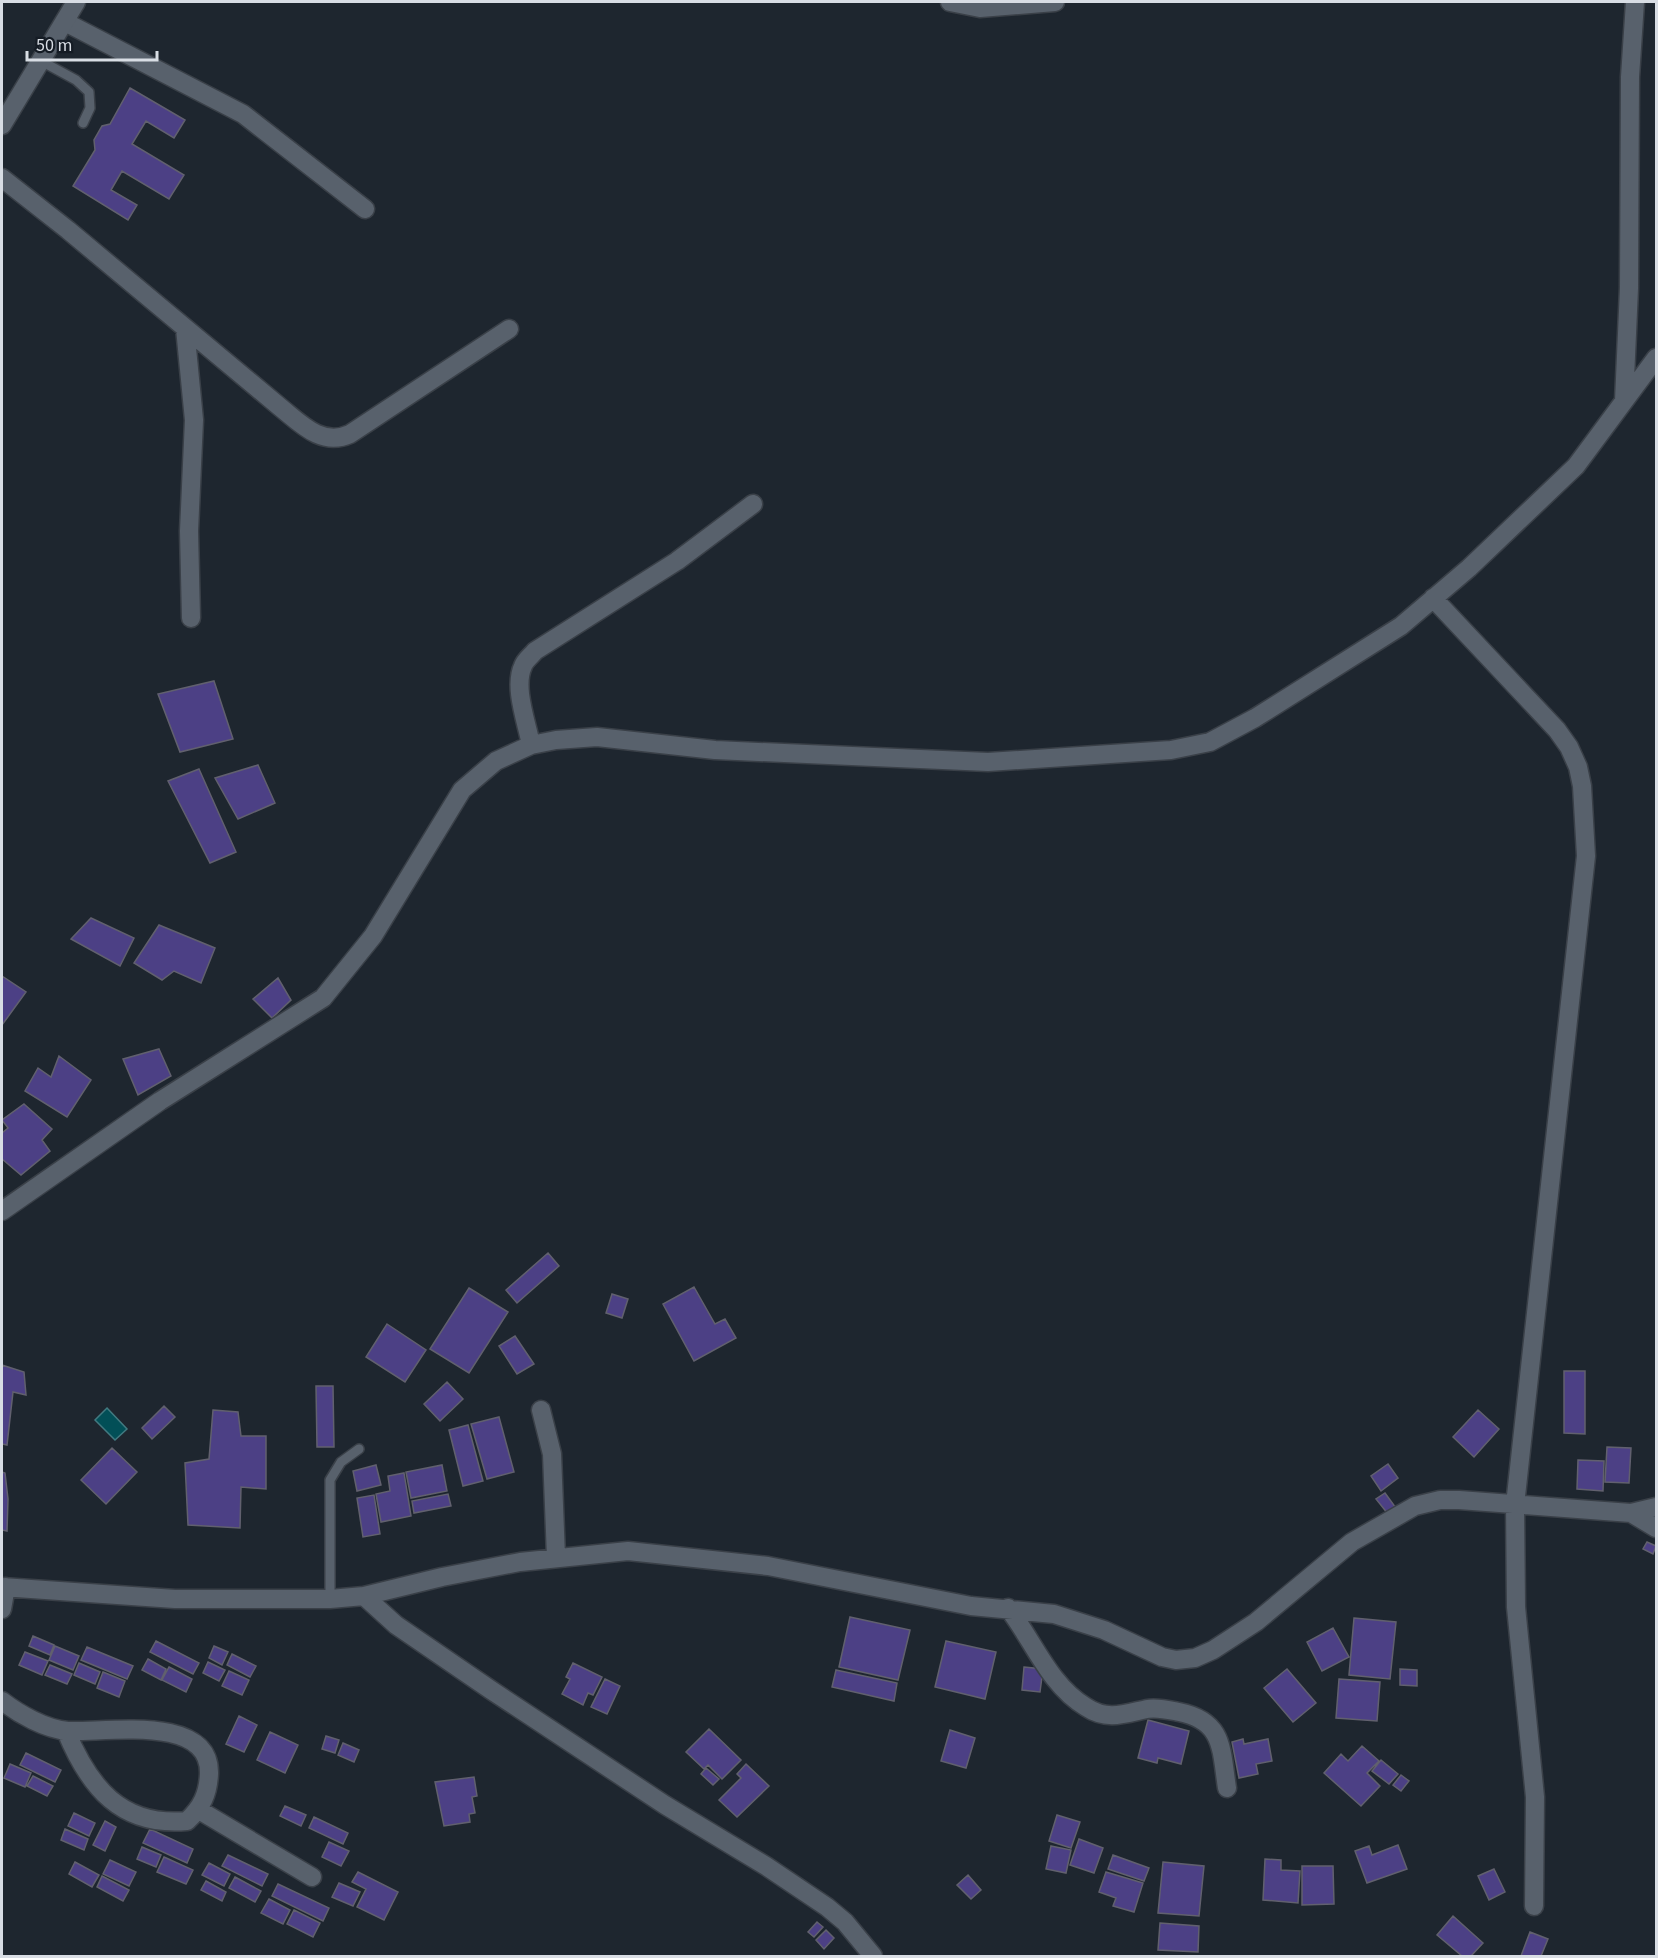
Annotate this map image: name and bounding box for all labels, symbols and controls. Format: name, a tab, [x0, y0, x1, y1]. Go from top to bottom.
scale bar	[27, 24, 158, 62]
text: 50 m	[36, 33, 72, 58]

